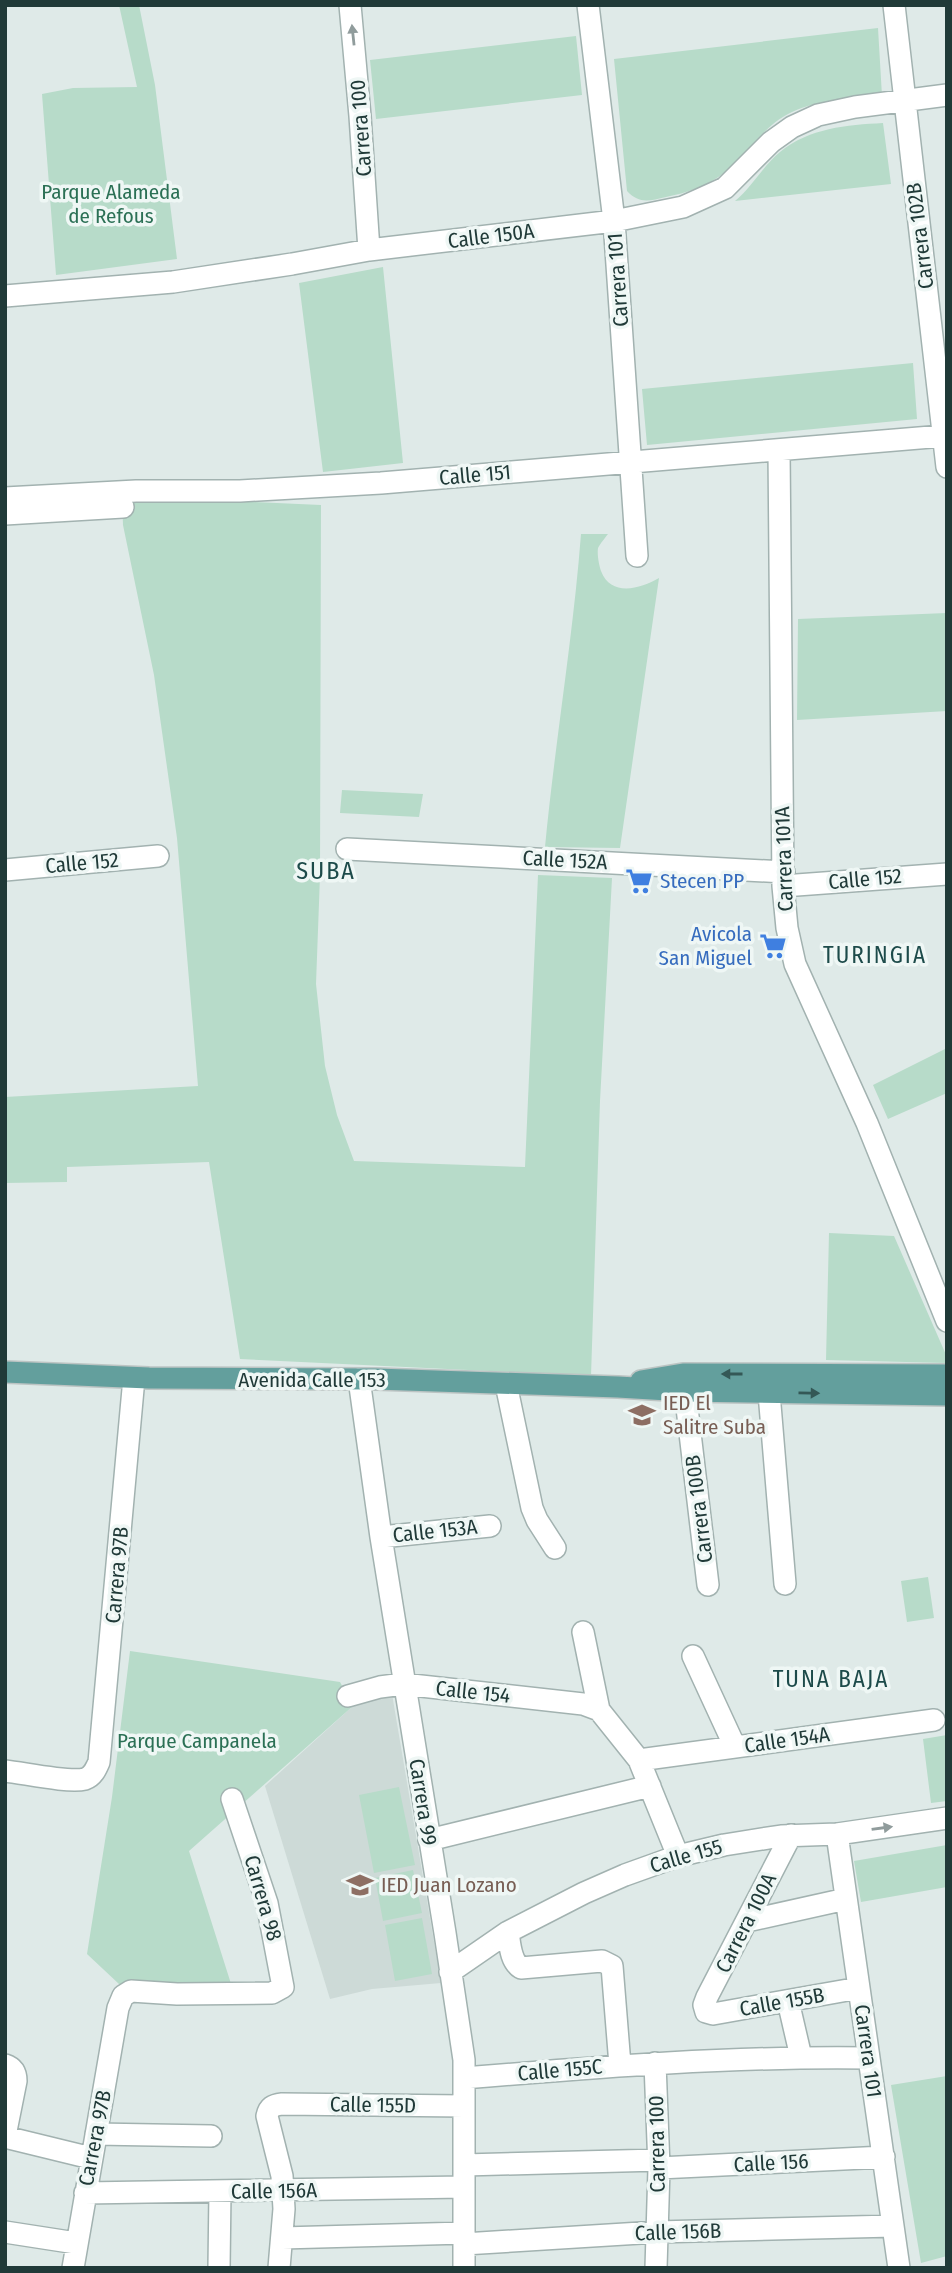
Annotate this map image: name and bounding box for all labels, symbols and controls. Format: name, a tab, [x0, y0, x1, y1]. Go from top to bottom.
one-way arrow	[347, 24, 358, 46]
street label: Carrera 100	[345, 79, 377, 177]
park label: Parque Alameda de Refous	[41, 179, 181, 229]
street label: Carrera 102B	[901, 181, 939, 291]
street label: Calle 150A	[446, 218, 536, 254]
street label: Carrera 101	[602, 232, 634, 328]
street label: Calle 151	[438, 459, 512, 491]
street label: Carrera 101A	[769, 806, 799, 912]
street label: Calle 152A	[522, 845, 608, 875]
street label: Calle 152	[44, 847, 120, 879]
district label: SUBA	[296, 857, 356, 885]
street label: Calle 152	[827, 863, 903, 895]
supermarket icon: Stecen PP	[624, 866, 654, 896]
place label: Stecen PP	[660, 868, 744, 894]
place label: Avicola San Miguel	[659, 921, 752, 971]
supermarket icon: Avicola San Miguel	[758, 931, 788, 961]
district label: TURINGIA	[823, 941, 927, 969]
street label: Avenida Calle 153	[238, 1367, 386, 1393]
one-way arrow	[720, 1368, 742, 1380]
one-way arrow	[798, 1387, 820, 1399]
place label: IED El Salitre Suba	[663, 1390, 766, 1440]
school or university icon: IED El Salitre Suba	[627, 1400, 657, 1430]
street label: Carrera 100B	[679, 1453, 719, 1565]
street label: Calle 153A	[391, 1514, 479, 1548]
street label: Carrera 97B	[100, 1526, 134, 1624]
district label: TUNA BAJA	[773, 1665, 889, 1693]
street label: Calle 154	[434, 1675, 512, 1709]
street label: Calle 154A	[743, 1721, 831, 1759]
park label: Parque Campanela	[117, 1728, 277, 1754]
street label: Carrera 99	[403, 1757, 443, 1847]
one-way arrow	[871, 1822, 893, 1833]
street label: Calle 155	[647, 1833, 725, 1879]
street label: Carrera 98	[238, 1852, 288, 1944]
street label: Carrera 100A	[710, 1869, 782, 1977]
school or university icon: IED Juan Lozano	[345, 1870, 375, 1900]
place label: IED Juan Lozano	[381, 1872, 517, 1898]
street label: Calle 155B	[738, 1982, 826, 2022]
street label: Carrera 101	[849, 2003, 887, 2099]
street label: Calle 155C	[517, 2053, 604, 2087]
street label: Carrera 97B	[73, 2088, 117, 2188]
street label: Calle 155D	[330, 2091, 416, 2119]
street label: Carrera 100	[643, 2095, 671, 2193]
street label: Calle 156	[733, 2148, 809, 2178]
street label: Calle 156A	[231, 2177, 317, 2205]
street label: Calle 156B	[634, 2217, 722, 2247]

